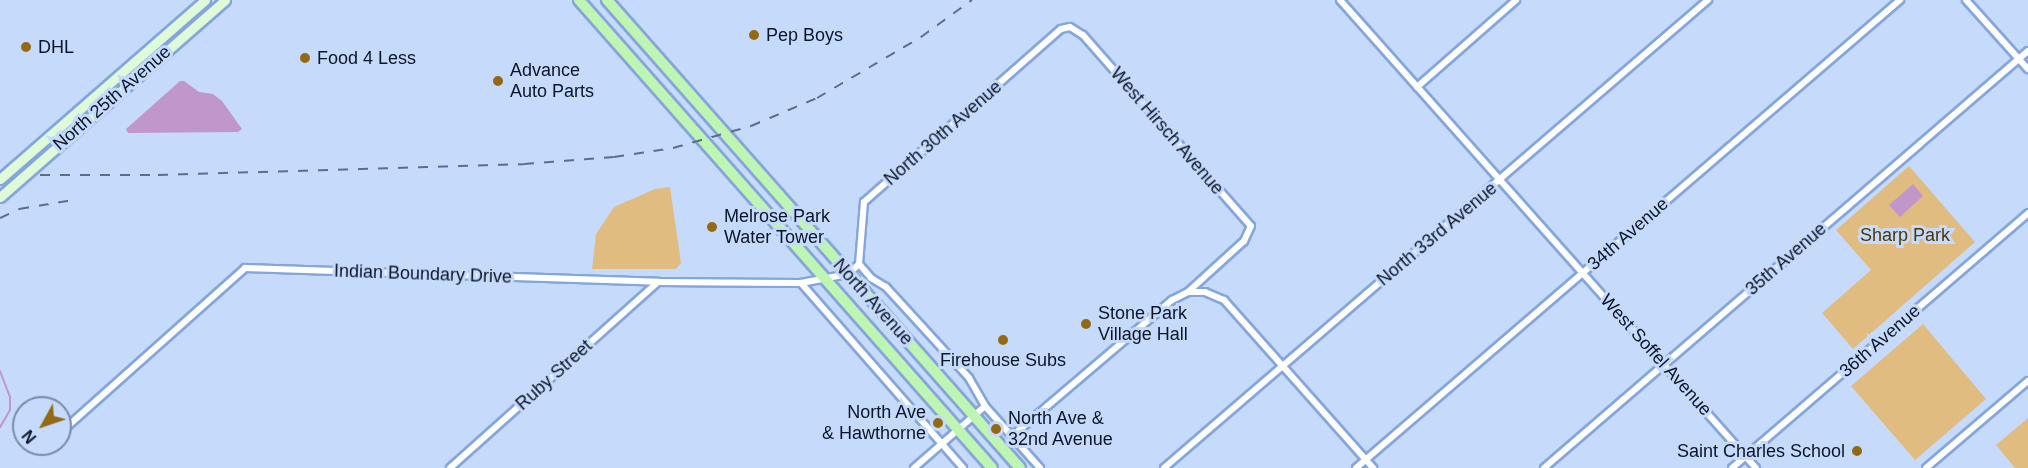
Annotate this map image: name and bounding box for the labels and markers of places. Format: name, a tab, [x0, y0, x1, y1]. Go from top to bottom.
place label: Pep Boys	[766, 24, 843, 46]
marker: Pep Boys	[747, 28, 761, 42]
place label: DHL	[38, 36, 74, 58]
marker: DHL	[19, 40, 33, 54]
place label: Food 4 Less	[317, 47, 416, 69]
marker: Food 4 Less	[298, 51, 312, 65]
place label: Advance Auto Parts	[510, 60, 594, 103]
marker: Advance Auto Parts	[491, 74, 505, 88]
place label: Melrose Park Water Tower	[724, 206, 830, 248]
marker: Melrose Park Water Tower	[705, 220, 719, 234]
place label: Stone Park Village Hall	[1098, 303, 1188, 346]
marker: Stone Park Village Hall	[1079, 317, 1093, 331]
marker: Firehouse Subs	[996, 333, 1010, 347]
place label: Firehouse Subs	[940, 349, 1066, 371]
place label: North Ave & Hawthorne	[822, 402, 926, 444]
place label: North Ave & 32nd Avenue	[1008, 408, 1114, 450]
marker: North Ave & Hawthorne	[931, 416, 945, 430]
marker: North Ave & 32nd Avenue	[989, 422, 1003, 436]
place label: Saint Charles School	[1677, 440, 1845, 462]
marker: Saint Charles School	[1850, 444, 1864, 458]

